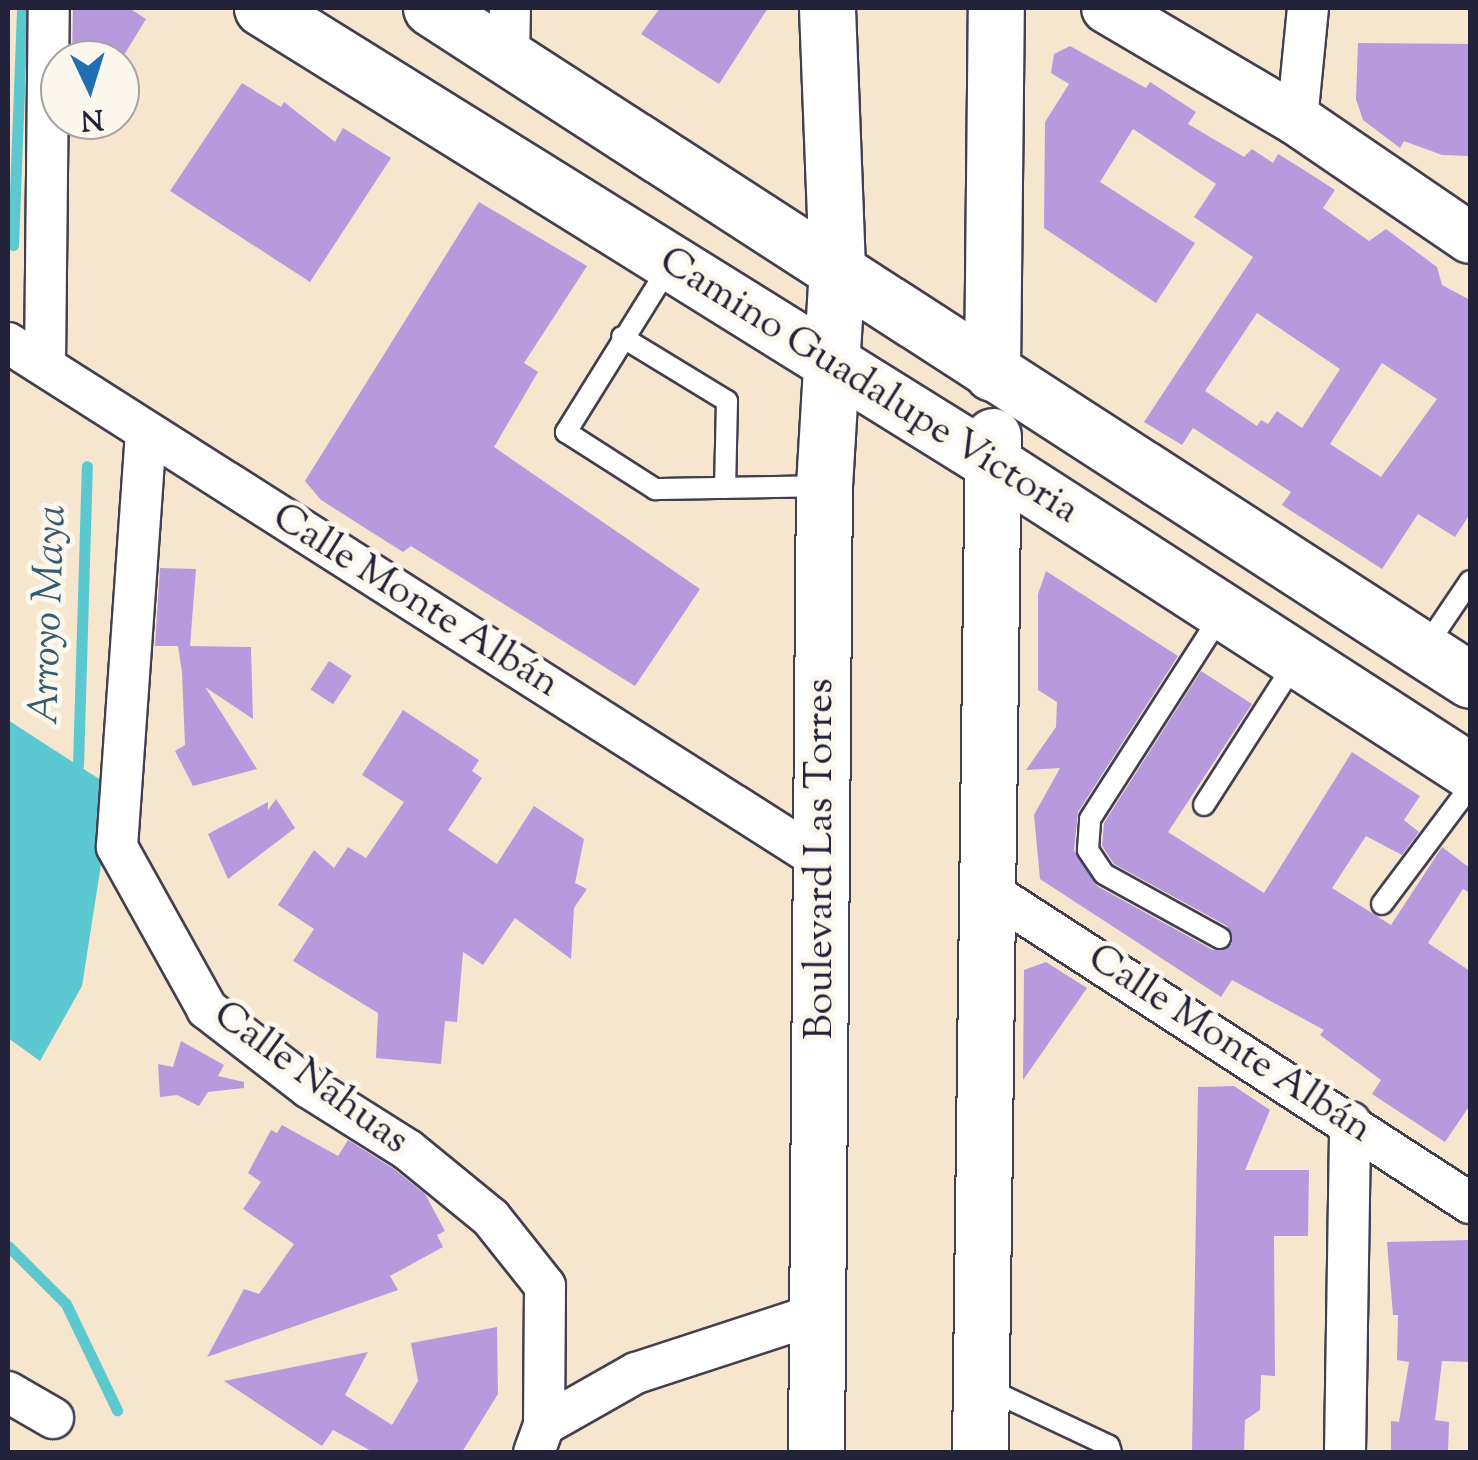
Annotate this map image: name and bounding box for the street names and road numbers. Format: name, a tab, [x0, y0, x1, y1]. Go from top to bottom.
street label: Camino Guadalupe Victoria	[649, 238, 1087, 536]
street label: Calle Monte Albán	[263, 494, 567, 710]
street label: Boulevard Las Torres	[798, 678, 846, 1040]
street label: Calle Monte Albán	[1078, 935, 1380, 1155]
street label: Calle Nahuas	[203, 992, 417, 1166]

